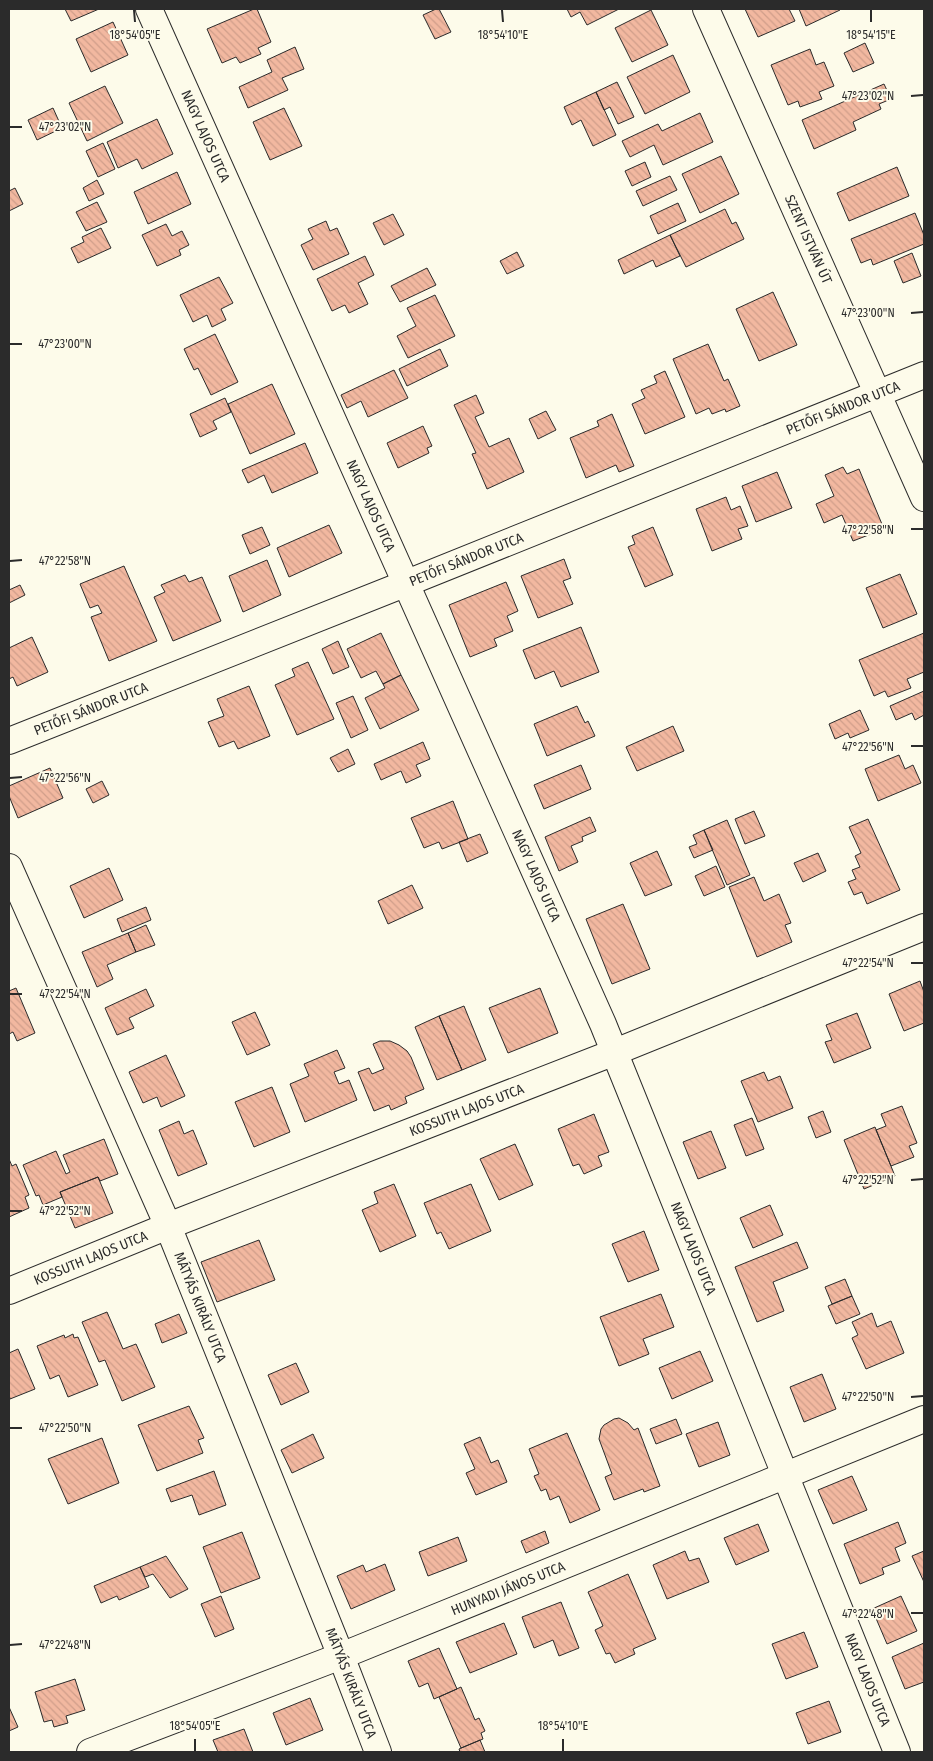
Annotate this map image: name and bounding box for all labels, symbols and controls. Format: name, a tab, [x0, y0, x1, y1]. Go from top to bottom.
text: 18°54'05"E	[110, 28, 161, 42]
text: 18°54'10"E	[478, 28, 529, 42]
text: 18°54'15"E	[846, 28, 896, 42]
street label: NAGY LAJOS UTCA	[178, 87, 234, 185]
text: 47°23'02"N	[842, 89, 894, 103]
text: 47°23'02"N	[39, 120, 91, 134]
street label: SZENT ISTVÁN ÚT	[781, 192, 836, 287]
text: 47°23'00"N	[841, 306, 895, 320]
text: 47°23'00"N	[38, 337, 92, 351]
street label: PETŐFI SÁNDOR UTCA	[783, 377, 903, 438]
street label: NAGY LAJOS UTCA	[343, 457, 399, 555]
text: 47°22'58"N	[842, 523, 894, 537]
street label: PETŐFI SÁNDOR UTCA	[407, 528, 526, 590]
text: 47°22'58"N	[39, 554, 91, 568]
street label: PETŐFI SÁNDOR UTCA	[31, 678, 151, 739]
text: 47°22'56"N	[842, 740, 894, 754]
text: 47°22'56"N	[39, 771, 91, 785]
street label: NAGY LAJOS UTCA	[509, 827, 565, 924]
text: 47°22'54"N	[842, 956, 894, 970]
text: 47°22'54"N	[39, 987, 91, 1001]
street label: KOSSUTH LAJOS UTCA	[407, 1080, 527, 1140]
text: 47°22'52"N	[842, 1173, 894, 1187]
street label: NAGY LAJOS UTCA	[667, 1199, 720, 1298]
text: 47°22'52"N	[39, 1204, 91, 1218]
street label: KOSSUTH LAJOS UTCA	[31, 1227, 150, 1289]
street label: MÁTYÁS KIRÁLY UTCA	[171, 1250, 231, 1365]
text: 47°22'50"N	[842, 1390, 894, 1404]
text: 47°22'50"N	[39, 1421, 91, 1435]
street label: HUNYADI JÁNOS UTCA	[449, 1557, 568, 1619]
text: 47°22'48"N	[842, 1607, 894, 1621]
street label: MÁTYÁS KIRÁLY UTCA	[322, 1625, 381, 1741]
street label: NAGY LAJOS UTCA	[841, 1631, 894, 1729]
text: 47°22'48"N	[39, 1638, 91, 1652]
text: 18°54'05"E	[170, 1719, 221, 1733]
text: 18°54'10"E	[538, 1719, 589, 1733]

